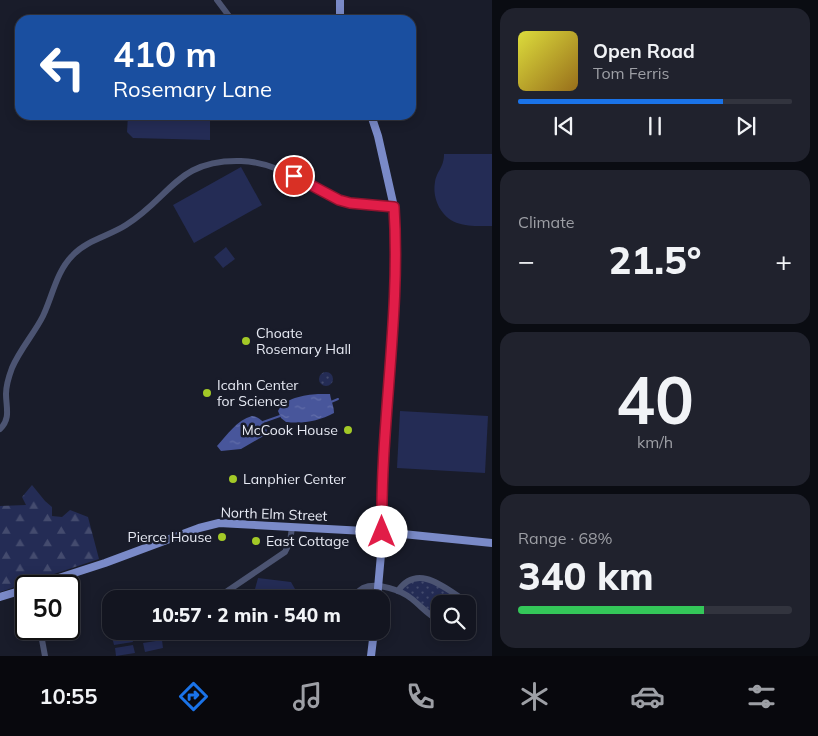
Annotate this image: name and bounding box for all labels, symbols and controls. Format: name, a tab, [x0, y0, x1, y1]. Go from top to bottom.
text: 410 m	[113, 32, 217, 76]
icon: left	[30, 35, 95, 100]
text: Open Road	[593, 39, 695, 63]
text: Tom Ferris	[593, 63, 670, 83]
text: Rosemary Lane	[113, 75, 272, 103]
icon: previous	[550, 112, 578, 140]
icon: pause	[641, 112, 669, 140]
icon: next	[732, 112, 760, 140]
pin	[273, 155, 315, 197]
icon: arrive	[280, 162, 308, 190]
text: Climate	[518, 212, 574, 232]
text: 21.5°	[609, 236, 701, 284]
text: −	[518, 243, 535, 278]
text: +	[775, 243, 792, 278]
place label: Choate Rosemary Hall	[256, 324, 351, 358]
marker: Choate Rosemary Hall	[240, 335, 252, 347]
text: 40	[616, 359, 694, 440]
place label: Icahn Center for Science	[217, 376, 299, 410]
marker: Icahn Center for Science	[201, 387, 213, 399]
place label: McCook House	[242, 421, 338, 439]
marker: McCook House	[342, 424, 354, 436]
text: km/h	[637, 432, 673, 452]
place label: Lanphier Center	[243, 470, 347, 488]
marker: Lanphier Center	[227, 473, 239, 485]
street label: North Elm Street	[220, 503, 328, 525]
position arrow	[355, 505, 407, 557]
place label: Pierce House	[128, 528, 212, 546]
text: Range · 68%	[518, 528, 613, 548]
marker: Pierce House	[216, 531, 228, 543]
place label: East Cottage	[266, 532, 349, 550]
marker: East Cottage	[250, 535, 262, 547]
text: 340 km	[518, 552, 654, 600]
speed limit sign: 50	[15, 575, 80, 640]
map controls	[431, 595, 476, 640]
button: search	[431, 595, 476, 640]
text: 10:57 · 2 min · 540 m	[151, 603, 341, 627]
icon: directions	[176, 679, 211, 714]
icon: music	[290, 679, 325, 714]
icon: phone	[403, 679, 438, 714]
icon: climate	[517, 679, 552, 714]
icon: car	[630, 679, 665, 714]
icon: filters	[744, 679, 779, 714]
text: 10:55	[39, 682, 98, 710]

